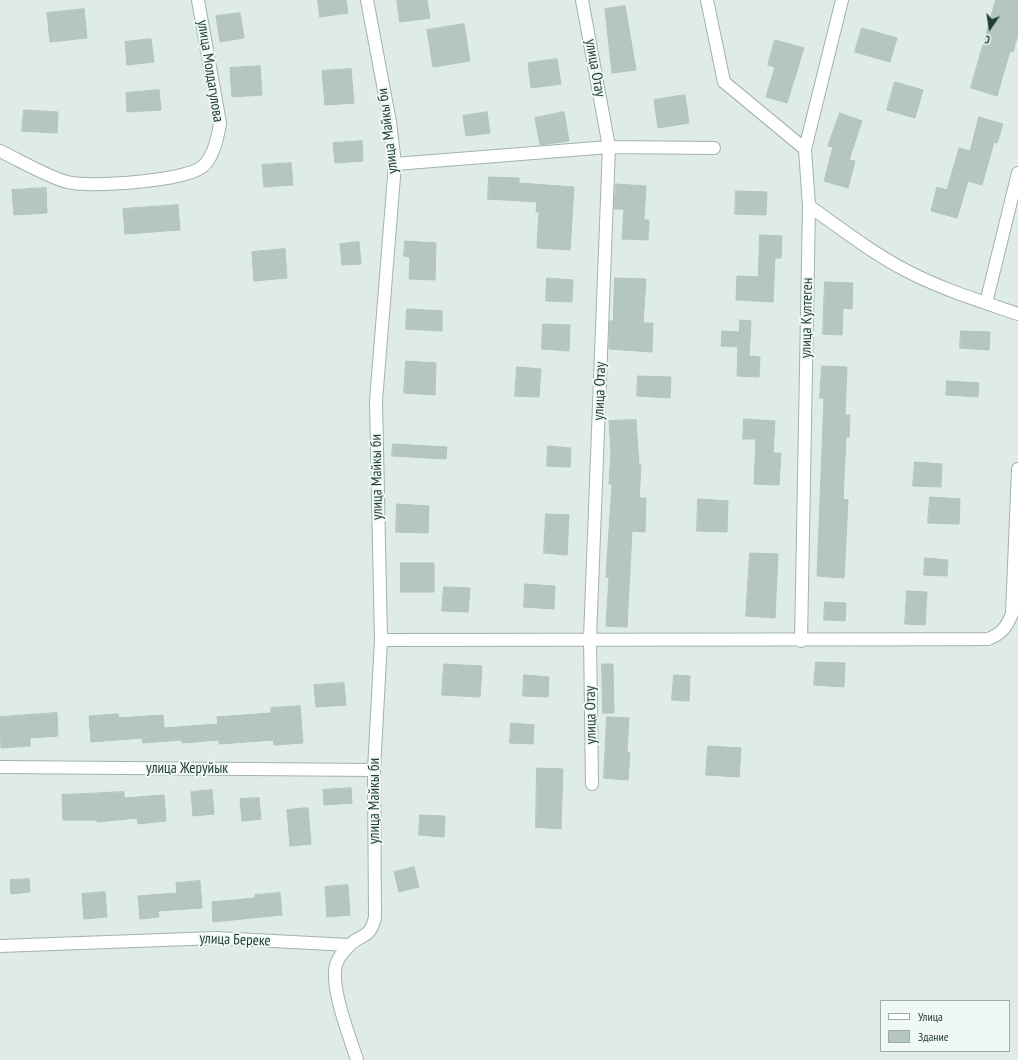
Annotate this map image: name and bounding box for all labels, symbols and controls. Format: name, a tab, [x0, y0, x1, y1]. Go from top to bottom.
north arrow	[970, 8, 1010, 48]
street label: улица Молдагулова	[193, 19, 227, 123]
text: С	[983, 32, 991, 47]
street label: улица Отау	[581, 38, 609, 98]
street label: улица Майкы би	[374, 87, 402, 175]
street label: улица Култеген	[797, 278, 817, 358]
street label: улица Отау	[590, 361, 610, 421]
street label: улица Майкы би	[367, 434, 387, 520]
street label: улица Отау	[581, 686, 601, 744]
street label: улица Майкы би	[366, 758, 384, 844]
street label: улица Жеруйык	[146, 760, 228, 778]
street label: улица Береке	[199, 930, 271, 950]
legend	[880, 1000, 1010, 1052]
text: Улица	[918, 1009, 943, 1024]
text: Здание	[918, 1029, 949, 1044]

